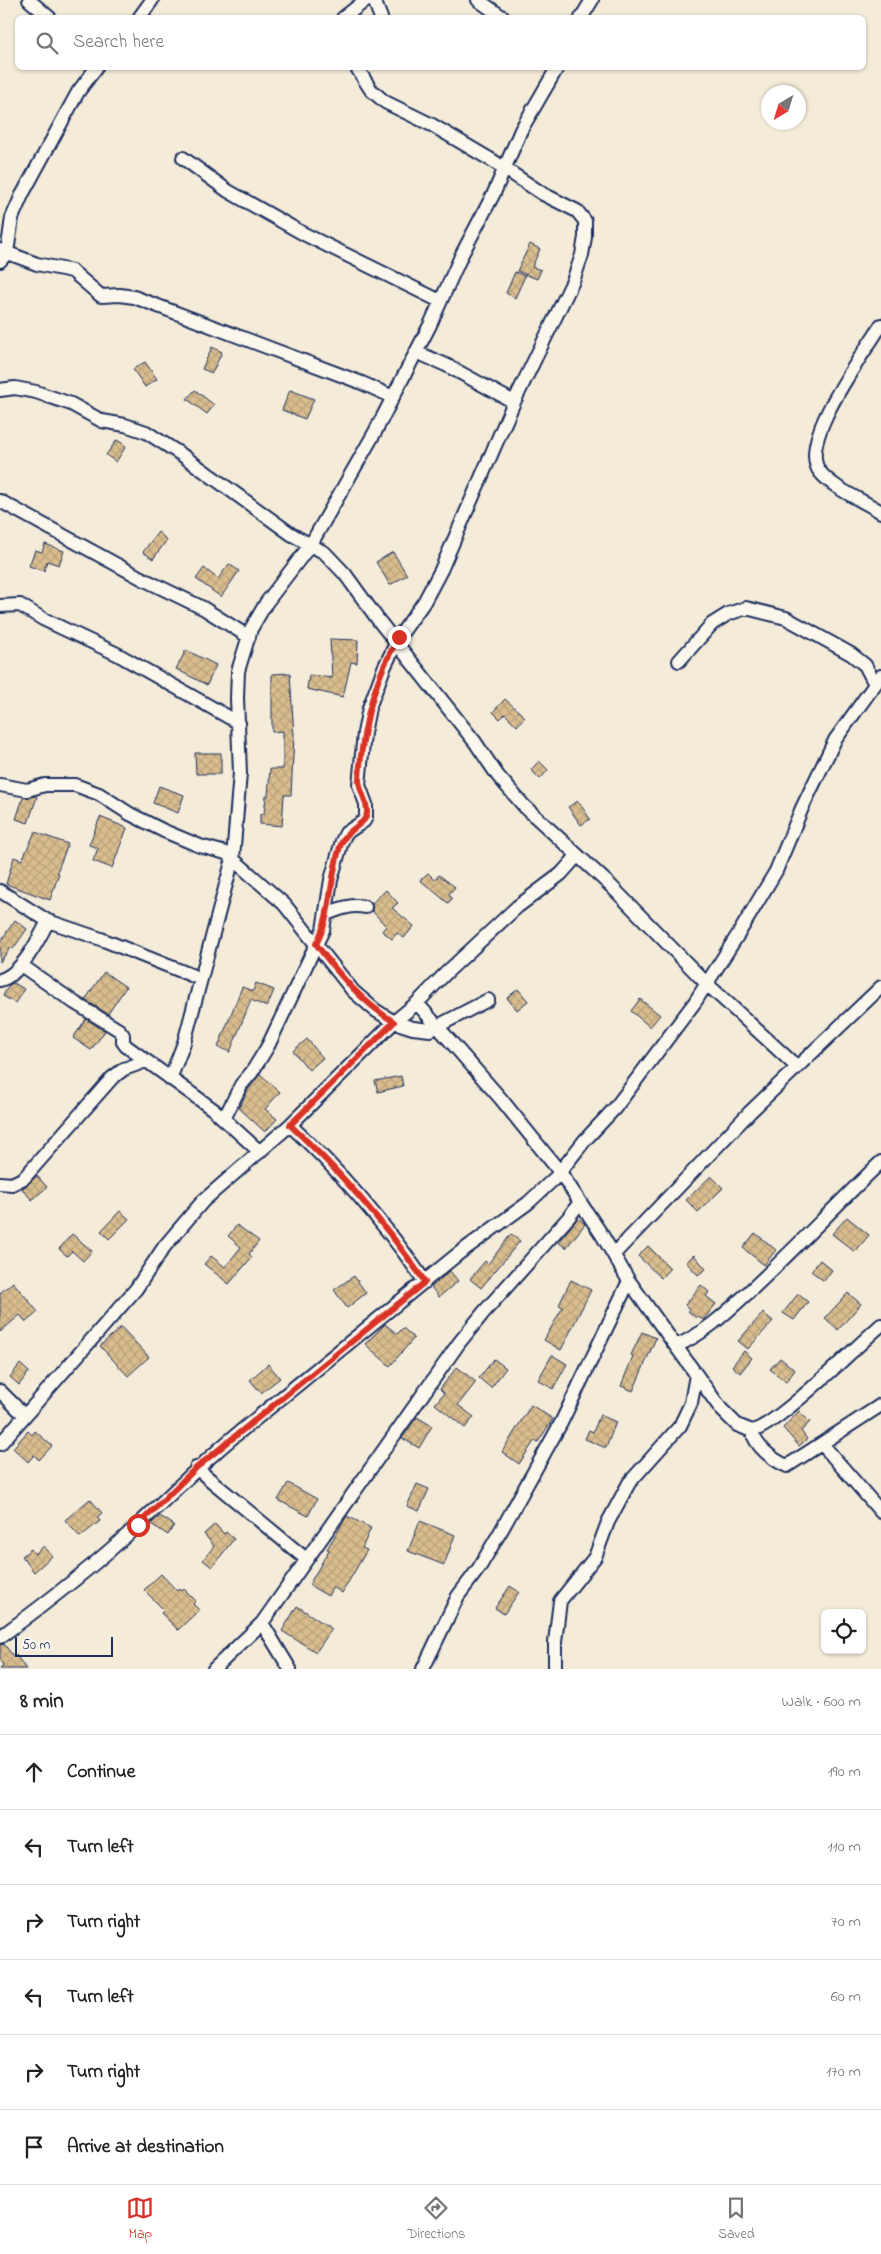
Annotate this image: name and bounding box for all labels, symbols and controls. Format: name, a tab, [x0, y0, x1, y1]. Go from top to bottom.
search box	[15, 15, 866, 70]
icon: search	[33, 29, 61, 57]
text: Search here	[73, 29, 164, 56]
north arrow	[761, 85, 806, 130]
route end	[388, 626, 411, 649]
route start	[127, 1514, 150, 1537]
map controls	[821, 1609, 866, 1654]
button: locate	[821, 1609, 866, 1654]
scale bar	[15, 1634, 112, 1657]
text: 50 m	[22, 1635, 50, 1656]
text: 8 min	[20, 1687, 64, 1717]
text: Walk · 600 m	[782, 1690, 861, 1714]
icon: ahead	[20, 1758, 48, 1786]
text: Continue	[67, 1759, 135, 1786]
text: 190 m	[828, 1760, 861, 1784]
icon: left	[20, 1833, 48, 1861]
text: Turn left	[67, 1834, 134, 1861]
text: 110 m	[827, 1835, 861, 1859]
icon: right	[20, 1908, 48, 1936]
text: Turn right	[67, 1909, 140, 1936]
text: 70 m	[831, 1910, 861, 1934]
icon: left	[20, 1983, 48, 2011]
text: Turn left	[67, 1984, 134, 2011]
text: 60 m	[831, 1985, 861, 2009]
icon: right	[20, 2058, 48, 2086]
text: Turn right	[67, 2059, 140, 2086]
text: 170 m	[826, 2060, 861, 2084]
icon: arrive	[20, 2133, 48, 2161]
text: Arrive at destination	[67, 2134, 224, 2161]
tab: Map	[126, 2194, 154, 2245]
tab: Directions	[407, 2194, 465, 2245]
tab: Saved	[718, 2194, 755, 2245]

